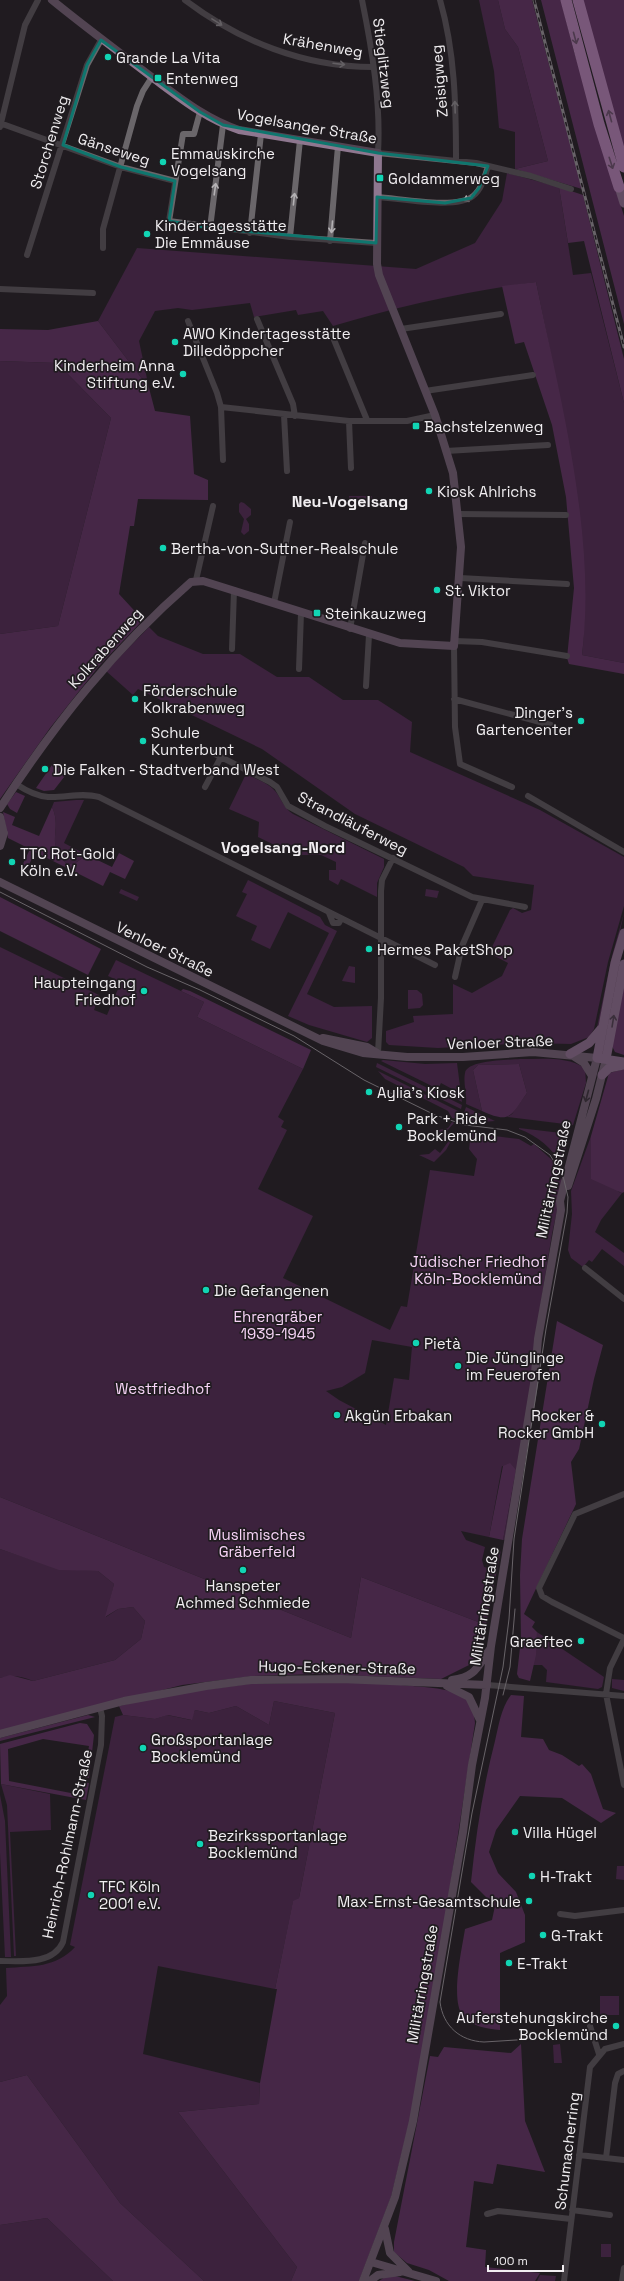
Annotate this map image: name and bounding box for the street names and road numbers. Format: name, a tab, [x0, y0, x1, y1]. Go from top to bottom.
street label: Stieglitzweg	[369, 17, 399, 109]
street label: Krähenweg	[282, 29, 364, 61]
street label: Zeisigweg	[426, 44, 452, 118]
street label: Storchenweg	[26, 93, 72, 191]
street label: Vogelsanger Straße	[235, 104, 379, 148]
street label: Gänseweg	[76, 128, 152, 170]
street label: Kolkrabenweg	[64, 604, 146, 692]
street label: Strandläuferweg	[295, 787, 411, 859]
street label: Venloer Straße	[113, 917, 217, 981]
street label: Venloer Straße	[446, 1031, 554, 1053]
street label: Militärringstraße	[531, 1118, 575, 1240]
street label: Militärringstraße	[465, 1545, 503, 1667]
street label: Hugo-Eckener-Straße	[258, 1656, 416, 1678]
street label: Heinrich-Rohlmann-Straße	[38, 1748, 96, 1940]
street label: Militärringstraße	[402, 1923, 442, 2045]
street label: Schumacherring	[550, 2091, 584, 2211]

